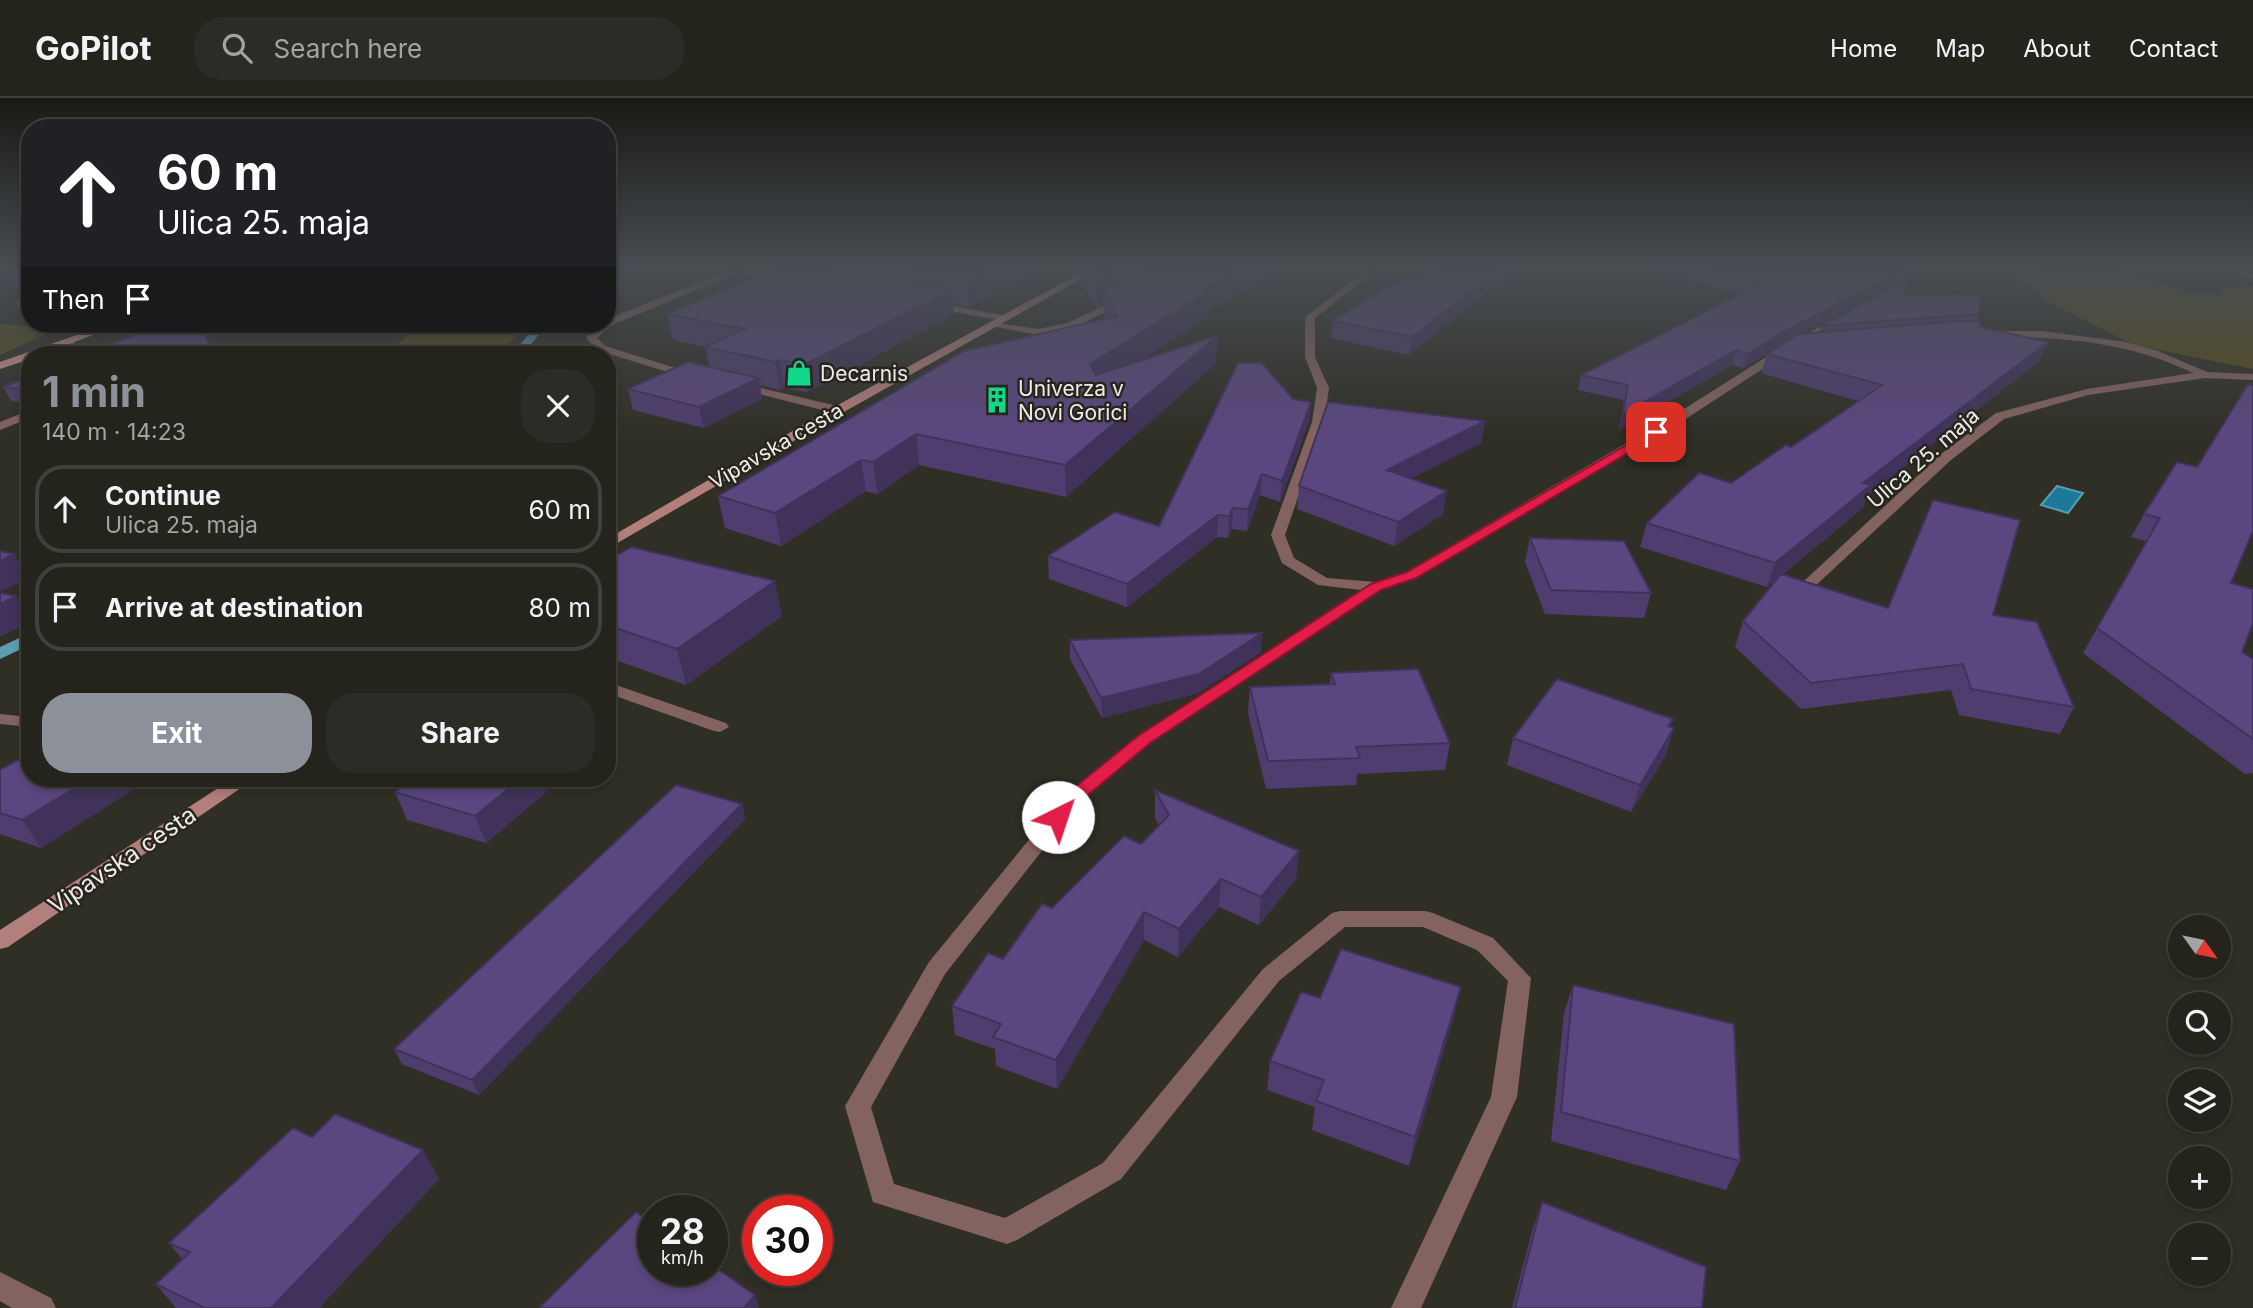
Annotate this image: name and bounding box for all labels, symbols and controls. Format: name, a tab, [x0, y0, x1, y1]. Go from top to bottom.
search box	[194, 17, 684, 80]
text: GoPilot	[35, 28, 152, 68]
icon: search	[218, 29, 256, 67]
text: Search here	[274, 33, 422, 64]
text: Home	[1830, 34, 1897, 63]
text: Map	[1935, 34, 1985, 63]
text: About	[2023, 34, 2091, 63]
text: Contact	[2129, 34, 2218, 63]
text: 60 m	[157, 143, 278, 202]
icon: ahead	[42, 147, 133, 238]
text: Ulica 25. maja	[157, 203, 370, 242]
icon: arrive	[119, 280, 157, 318]
text: Then	[42, 284, 105, 315]
shop icon: Decarnis	[784, 358, 814, 388]
place label: Decarnis	[820, 361, 908, 386]
text: 1 min	[42, 366, 146, 417]
button: close	[521, 369, 595, 443]
place label: Univerza v Novi Gorici	[1018, 376, 1127, 425]
building icon: Univerza v Novi Gorici	[982, 385, 1012, 415]
street label: Vipavska cesta	[705, 398, 847, 494]
pin	[1626, 402, 1686, 462]
street label: Ulica 25. maja	[1862, 403, 1984, 513]
icon: arrive	[1637, 413, 1675, 451]
text: 140 m · 14:23	[42, 418, 186, 446]
text: Continue	[105, 480, 221, 511]
icon: ahead	[46, 490, 84, 528]
text: 60 m	[528, 494, 591, 525]
text: Ulica 25. maja	[105, 511, 258, 539]
icon: arrive	[46, 588, 84, 626]
text: Arrive at destination	[105, 592, 364, 623]
text: 80 m	[528, 592, 591, 623]
button: Exit	[42, 693, 312, 773]
button: Share	[326, 693, 595, 773]
position arrow	[1021, 780, 1095, 854]
street label: Vipavska cesta	[43, 800, 201, 920]
north arrow	[2168, 915, 2231, 978]
map controls	[2168, 915, 2231, 1286]
button: search	[2168, 992, 2231, 1055]
button: layers	[2168, 1069, 2231, 1132]
button: +	[2168, 1146, 2231, 1209]
speed limit sign: 30	[742, 1195, 833, 1286]
text: 28	[660, 1210, 705, 1252]
button: −	[2168, 1223, 2231, 1286]
text: km/h	[661, 1247, 704, 1268]

